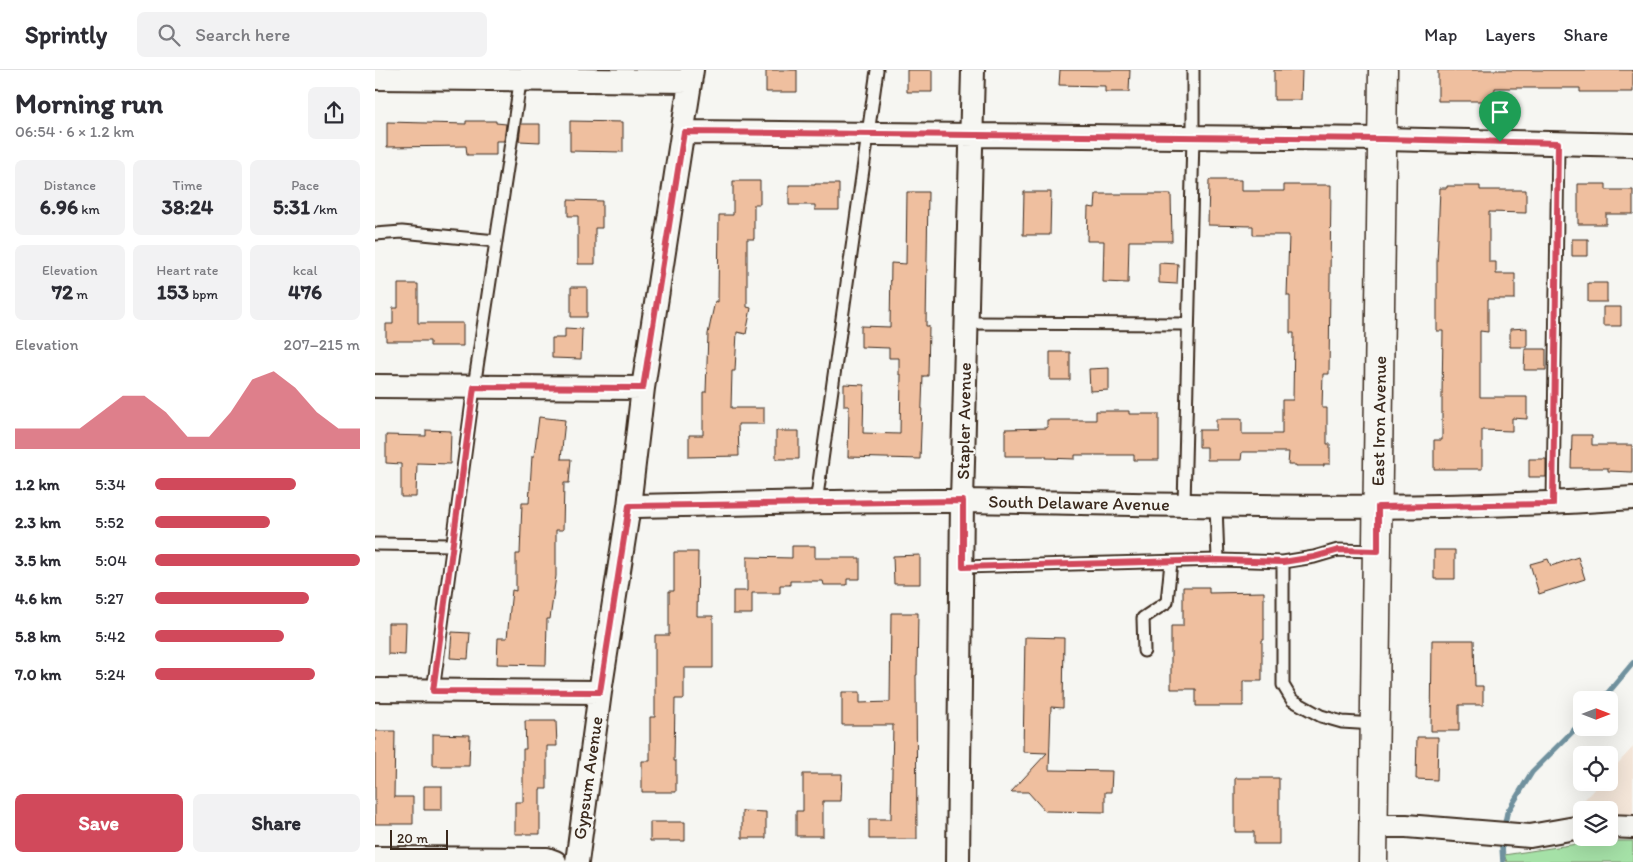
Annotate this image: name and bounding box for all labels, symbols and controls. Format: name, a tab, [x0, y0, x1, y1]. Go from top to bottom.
search box	[137, 12, 487, 57]
text: Sprintly	[25, 20, 107, 49]
icon: search	[155, 21, 183, 49]
text: Search here	[195, 23, 290, 46]
text: Map	[1424, 24, 1457, 46]
text: Layers	[1485, 24, 1535, 46]
text: Share	[1563, 24, 1608, 46]
text: Morning run	[15, 86, 163, 120]
button: share	[308, 87, 360, 139]
pin	[1479, 91, 1521, 142]
icon: arrive	[1486, 98, 1514, 126]
text: 06:54 · 6 × 1.2 km	[15, 122, 134, 141]
text: Distance	[44, 177, 96, 194]
text: Time	[173, 177, 202, 194]
text: Pace	[291, 177, 319, 194]
text: 6.96	[40, 194, 78, 219]
text: 38:24	[162, 194, 213, 219]
text: 5:31	[273, 194, 310, 219]
text: km	[78, 201, 100, 218]
text: /km	[310, 201, 338, 218]
text: Elevation	[42, 262, 98, 279]
text: Heart rate	[157, 262, 218, 279]
text: kcal	[293, 262, 318, 279]
text: 72	[52, 279, 73, 304]
text: 153	[157, 279, 189, 304]
text: 476	[288, 279, 322, 304]
text: m	[73, 286, 88, 303]
text: bpm	[189, 286, 218, 303]
text: Elevation	[15, 335, 79, 354]
text: 207–215 m	[284, 335, 360, 354]
street label: East Iron Avenue	[1367, 356, 1391, 486]
street label: Stapler Avenue	[952, 362, 976, 480]
text: 1.2 km	[15, 475, 60, 494]
text: 5:34	[95, 475, 126, 494]
street label: South Delaware Avenue	[988, 490, 1170, 516]
text: 2.3 km	[15, 513, 61, 532]
text: 5:52	[95, 513, 124, 532]
text: 3.5 km	[15, 551, 61, 570]
text: 5:04	[95, 551, 127, 570]
text: 4.6 km	[15, 589, 62, 608]
text: 5:27	[95, 589, 124, 608]
text: 5.8 km	[15, 627, 61, 646]
text: 5:42	[95, 627, 125, 646]
text: 7.0 km	[15, 665, 61, 684]
text: 5:24	[95, 665, 125, 684]
north arrow	[1573, 691, 1617, 736]
map controls	[1573, 691, 1618, 846]
street label: Gypsum Avenue	[568, 715, 608, 841]
button: locate	[1573, 746, 1618, 791]
button: Save	[15, 794, 183, 852]
button: Share	[193, 794, 360, 852]
button: layers	[1573, 801, 1618, 846]
scale bar	[390, 827, 447, 850]
text: 20 m	[397, 830, 428, 847]

